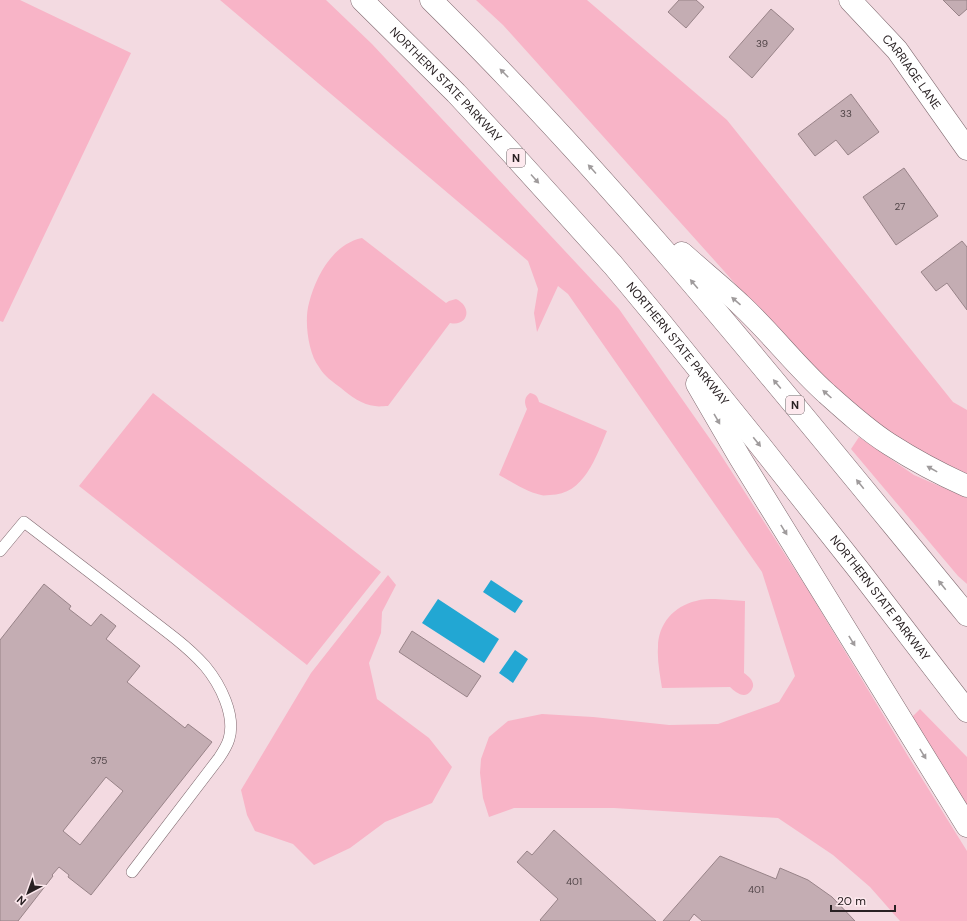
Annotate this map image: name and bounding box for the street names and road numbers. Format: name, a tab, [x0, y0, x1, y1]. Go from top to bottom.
street label: NORTHERN STATE PARKWAY	[386, 24, 505, 145]
street label: CARRIAGE LANE	[879, 31, 945, 113]
road number: N	[507, 149, 525, 167]
street label: NORTHERN STATE PARKWAY	[623, 279, 733, 409]
road number: N	[786, 396, 804, 414]
street label: NORTHERN STATE PARKWAY	[826, 532, 934, 664]

